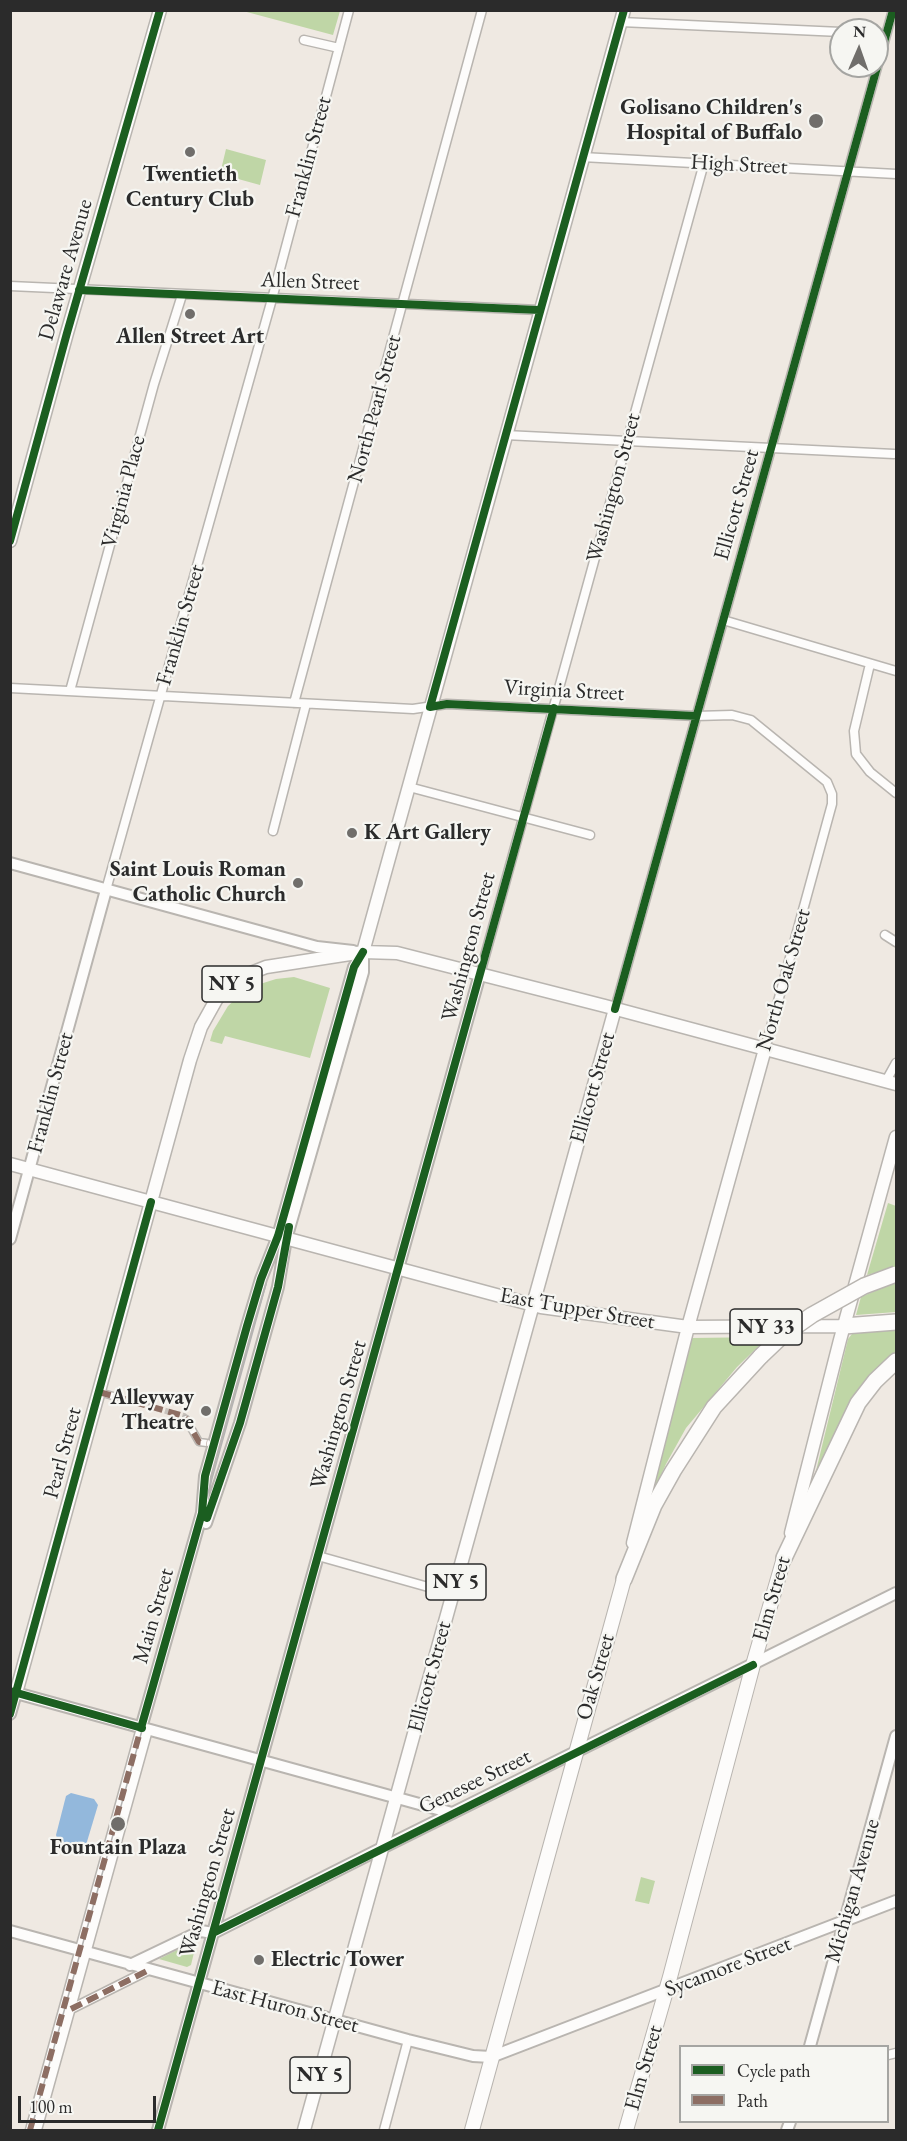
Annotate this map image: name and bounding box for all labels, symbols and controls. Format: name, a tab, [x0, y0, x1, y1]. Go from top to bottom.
north arrow	[829, 18, 889, 78]
text: N	[853, 21, 866, 42]
street label: Franklin Street	[280, 94, 338, 220]
place label: Golisano Children's Hospital of Buffalo	[620, 95, 802, 146]
marker: Golisano Children's Hospital of Buffalo	[807, 112, 825, 130]
marker: Twentieth Century Club	[183, 145, 197, 159]
street label: High Street	[690, 149, 788, 181]
place label: Twentieth Century Club	[126, 162, 254, 214]
street label: Delaware Avenue	[33, 196, 99, 344]
street label: Allen Street	[260, 267, 360, 297]
marker: Allen Street Art	[183, 307, 197, 321]
place label: Allen Street Art	[116, 324, 264, 350]
street label: North Pearl Street	[343, 332, 407, 486]
street label: Washington Street	[581, 410, 647, 566]
street label: Virginia Place	[96, 433, 152, 551]
street label: Ellicott Street	[709, 446, 765, 564]
street label: Franklin Street	[151, 562, 211, 688]
street label: Virginia Street	[503, 675, 625, 707]
place label: K Art Gallery	[364, 820, 491, 846]
marker: K Art Gallery	[345, 826, 359, 840]
place label: Saint Louis Roman Catholic Church	[110, 857, 286, 908]
street label: Washington Street	[436, 869, 502, 1025]
marker: Saint Louis Roman Catholic Church	[291, 876, 305, 890]
street label: North Oak Street	[751, 906, 817, 1054]
road number: NY 5	[202, 966, 262, 1002]
street label: Ellicott Street	[565, 1029, 621, 1147]
street label: Franklin Street	[22, 1030, 80, 1156]
street label: East Tupper Street	[497, 1282, 657, 1336]
road number: NY 33	[730, 1309, 802, 1345]
street label: Washington Street	[305, 1337, 373, 1493]
place label: Alleyway Theatre	[111, 1385, 194, 1436]
street label: Pearl Street	[38, 1404, 88, 1502]
marker: Alleyway Theatre	[199, 1404, 213, 1418]
street label: Elm Street	[747, 1553, 797, 1645]
road number: NY 5	[426, 1564, 486, 1600]
street label: Main Street	[128, 1565, 180, 1667]
street label: Ellicott Street	[402, 1618, 458, 1736]
street label: Oak Street	[571, 1631, 621, 1723]
street label: Genesee Street	[415, 1743, 535, 1821]
street label: Washington Street	[174, 1805, 242, 1961]
marker: Fountain Plaza	[109, 1815, 127, 1833]
street label: Michigan Avenue	[820, 1816, 886, 1966]
place label: Fountain Plaza	[50, 1835, 186, 1861]
street label: Sycamore Street	[661, 1931, 795, 2003]
place label: Electric Tower	[271, 1947, 404, 1973]
marker: Electric Tower	[252, 1953, 266, 1967]
street label: East Huron Street	[209, 1975, 361, 2039]
street label: Elm Street	[619, 2022, 669, 2114]
legend	[679, 2045, 889, 2123]
road number: NY 5	[290, 2057, 350, 2093]
text: Cycle path	[737, 2059, 811, 2082]
scale bar	[21, 2084, 159, 2122]
text: Path	[737, 2089, 768, 2112]
text: 100 m	[29, 2095, 73, 2118]

